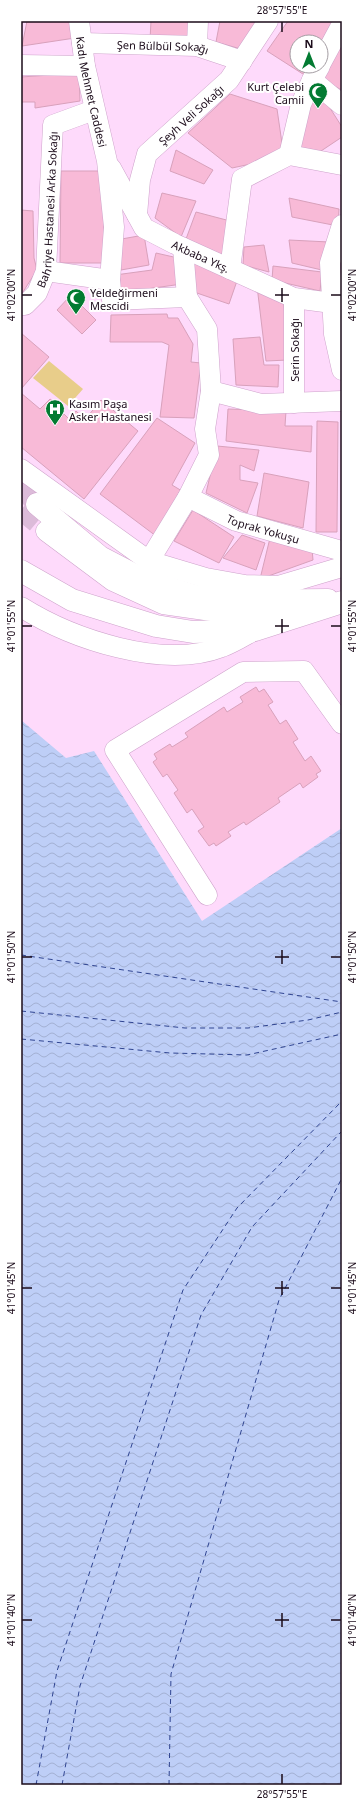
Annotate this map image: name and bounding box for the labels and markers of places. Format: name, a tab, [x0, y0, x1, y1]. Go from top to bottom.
place label: Kurt Çelebi Camii	[247, 79, 304, 107]
mosque icon: Kurt Çelebi Camii	[307, 81, 329, 109]
place label: Yeldeğirmeni Mescidi	[90, 285, 158, 313]
mosque icon: Yeldeğirmeni Mescidi	[65, 287, 87, 315]
place label: Kasım Paşa Asker Hastanesi	[69, 396, 152, 424]
hospital icon: Kasım Paşa Asker Hastanesi	[44, 398, 66, 426]

